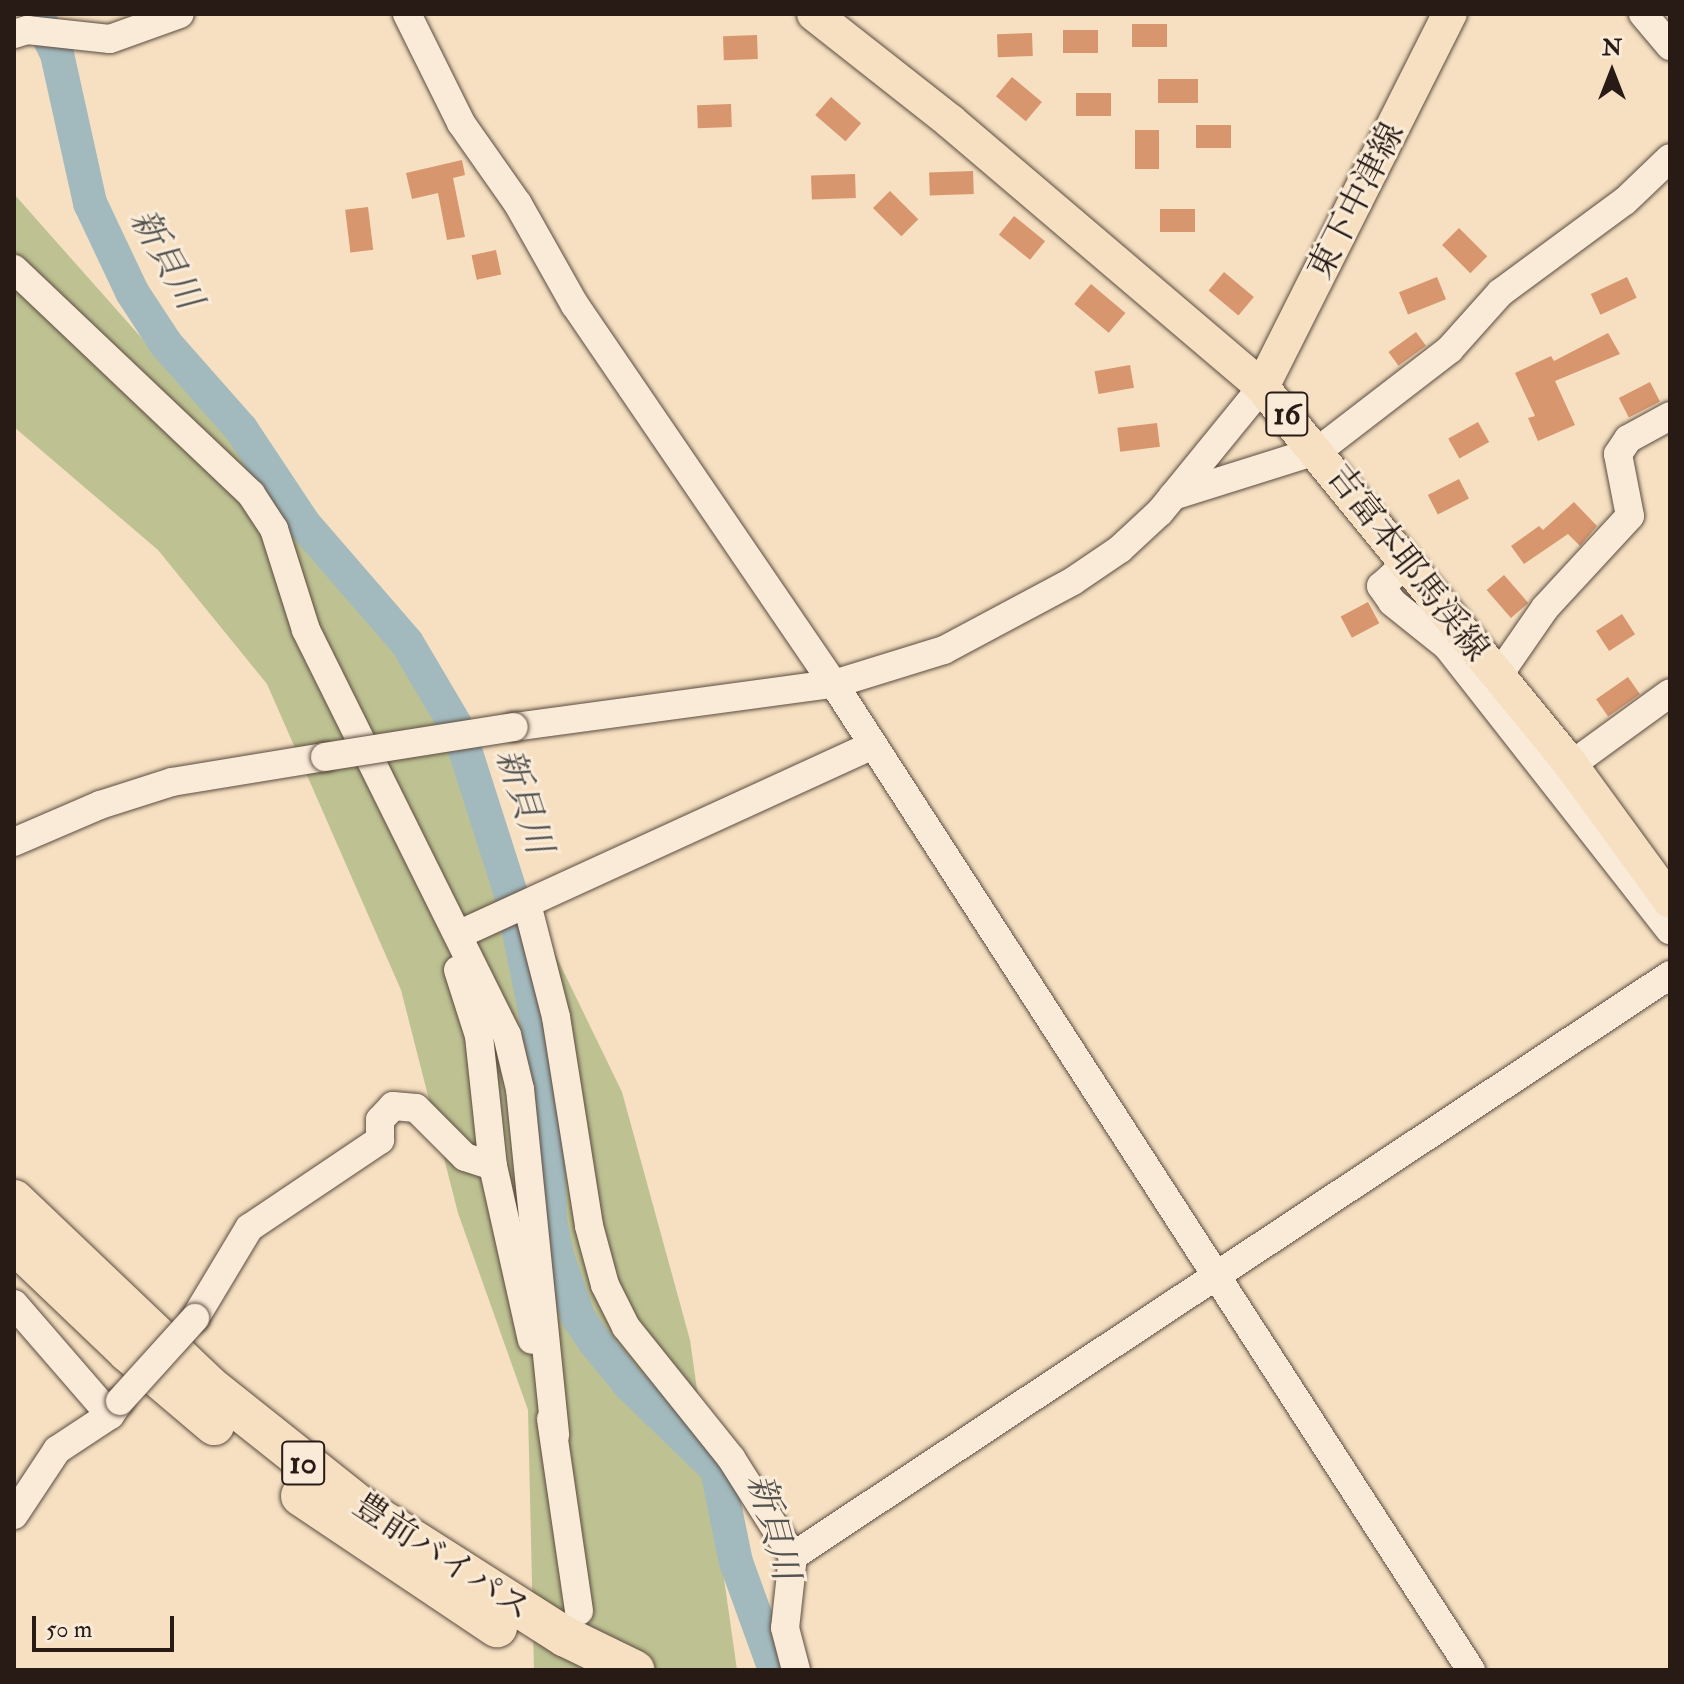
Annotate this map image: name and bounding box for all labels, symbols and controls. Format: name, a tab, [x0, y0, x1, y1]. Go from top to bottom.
north arrow	[1572, 32, 1652, 112]
text: N	[1602, 34, 1622, 62]
street label: 東下中津線	[1299, 116, 1413, 286]
water label: 新貝川	[121, 201, 211, 317]
road number: 16	[1265, 386, 1309, 442]
street label: 吉富本耶馬渓線	[1319, 457, 1497, 669]
water label: 新貝川	[487, 743, 561, 859]
road number: 10	[281, 1435, 325, 1491]
water label: 新貝川	[738, 1469, 808, 1585]
street label: 豊前バイパス	[345, 1484, 539, 1630]
scale bar	[36, 1600, 178, 1650]
text: 50 m	[46, 1614, 92, 1645]

